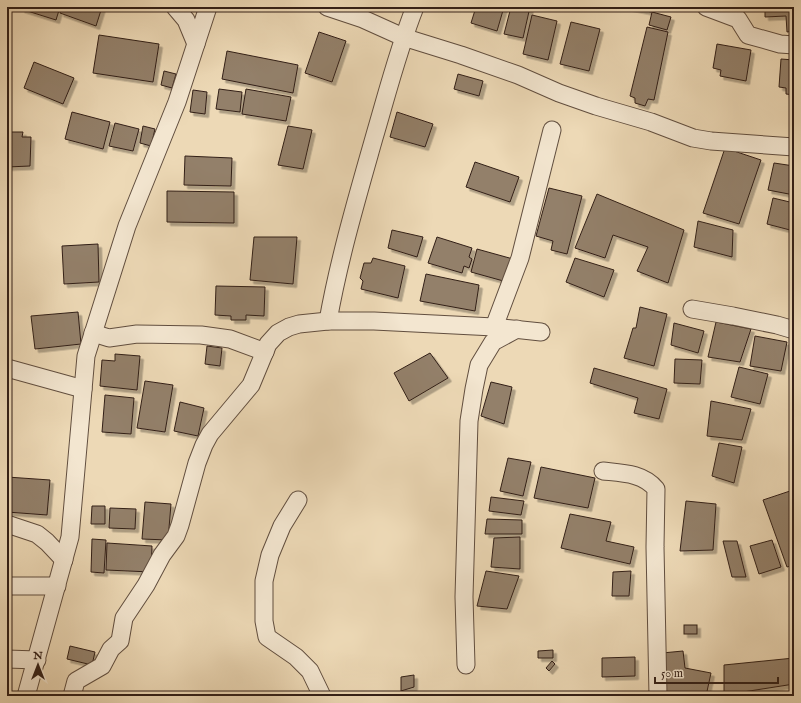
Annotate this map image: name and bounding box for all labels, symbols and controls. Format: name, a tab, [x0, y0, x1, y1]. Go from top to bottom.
north arrow	[18, 645, 58, 685]
text: N	[32, 649, 43, 663]
scale bar	[655, 659, 778, 685]
text: 50 m	[661, 666, 683, 681]

